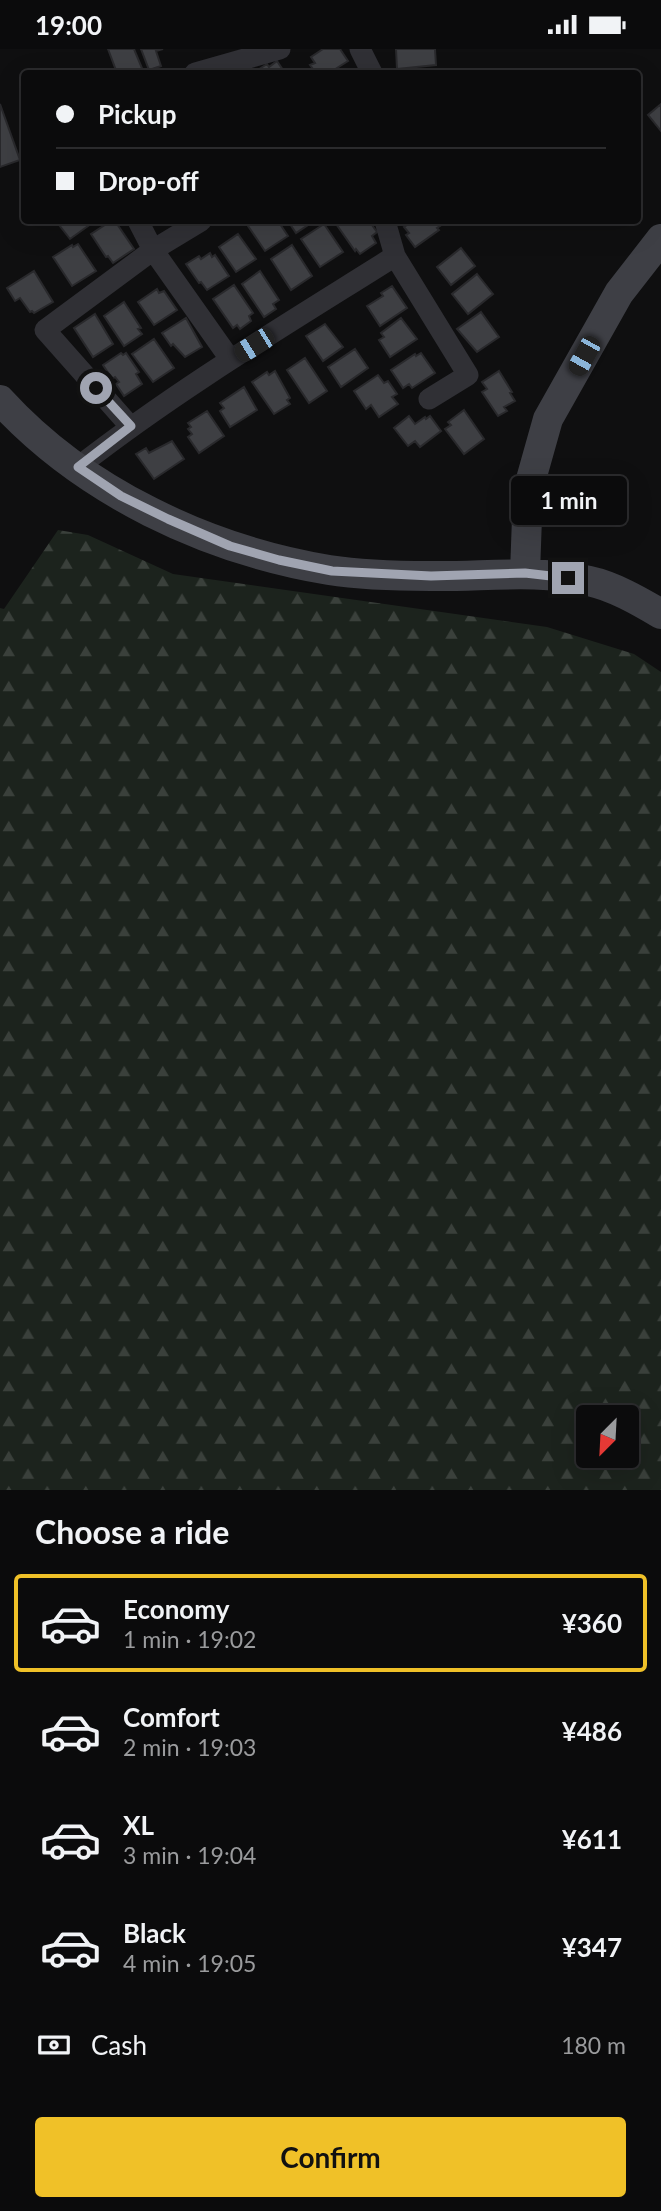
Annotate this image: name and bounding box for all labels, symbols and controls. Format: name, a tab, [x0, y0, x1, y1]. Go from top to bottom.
text: 19:00	[35, 9, 102, 41]
text: Pickup	[98, 98, 177, 130]
text: Drop-off	[98, 165, 199, 197]
car	[231, 325, 278, 365]
car	[565, 333, 604, 379]
route start	[80, 372, 112, 404]
callout: 1 min	[510, 477, 626, 525]
text: 1 min	[540, 486, 598, 514]
route end	[552, 562, 584, 594]
north arrow	[576, 1405, 639, 1468]
map controls	[576, 1405, 639, 1468]
text: Choose a ride	[35, 1512, 229, 1551]
icon: car	[39, 1592, 102, 1655]
text: Economy	[123, 1593, 229, 1625]
text: ¥360	[562, 1607, 622, 1639]
text: 1 min · 19:02	[123, 1625, 256, 1653]
icon: car	[39, 1700, 102, 1763]
text: Comfort	[123, 1701, 220, 1733]
text: ¥486	[562, 1715, 622, 1747]
text: 2 min · 19:03	[123, 1733, 256, 1761]
icon: car	[39, 1808, 102, 1871]
text: XL	[123, 1809, 154, 1841]
text: ¥611	[562, 1823, 622, 1855]
text: 3 min · 19:04	[123, 1841, 256, 1869]
icon: car	[39, 1916, 102, 1979]
text: Black	[123, 1917, 186, 1949]
text: ¥347	[562, 1931, 622, 1963]
text: 4 min · 19:05	[123, 1949, 256, 1977]
icon: cash	[35, 2026, 73, 2064]
text: Cash	[91, 2029, 147, 2061]
text: 180 m	[561, 2031, 626, 2059]
button: Confirm	[35, 2117, 626, 2197]

